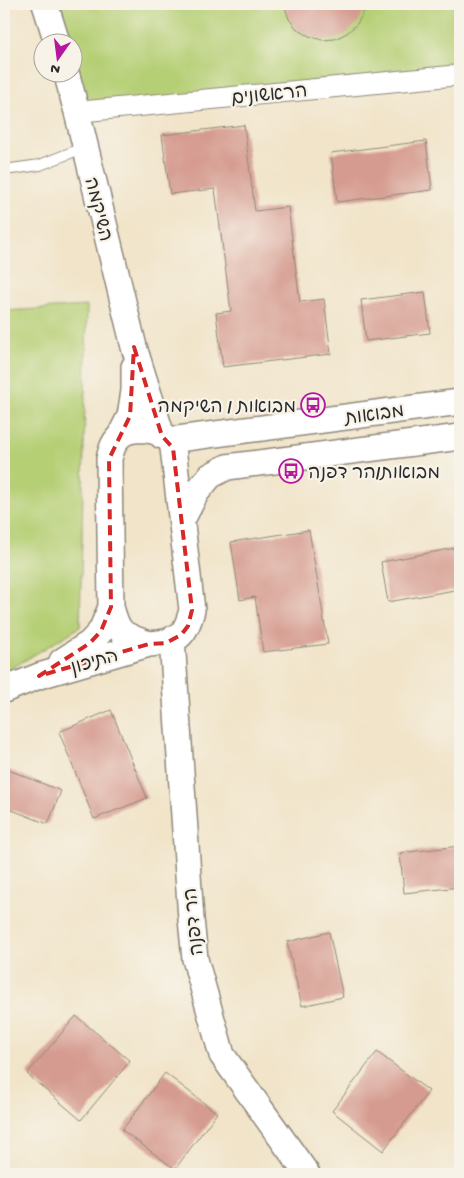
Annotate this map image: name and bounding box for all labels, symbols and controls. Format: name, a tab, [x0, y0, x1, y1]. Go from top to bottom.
north arrow	[32, 32, 82, 82]
text: N	[49, 59, 62, 78]
street label: הראשונים	[230, 81, 309, 112]
street label: השיקמה	[78, 175, 116, 244]
bus stop icon: מבואות / השיקמה	[300, 392, 326, 418]
place label: מבואות / השיקמה	[157, 397, 296, 420]
street label: מבואות	[342, 401, 406, 432]
bus stop icon: מבואות/הר דפנה	[278, 458, 304, 484]
place label: מבואות/הר דפנה	[308, 463, 440, 486]
street label: התיכון	[68, 646, 122, 681]
street label: הר דפנה	[181, 887, 210, 957]

